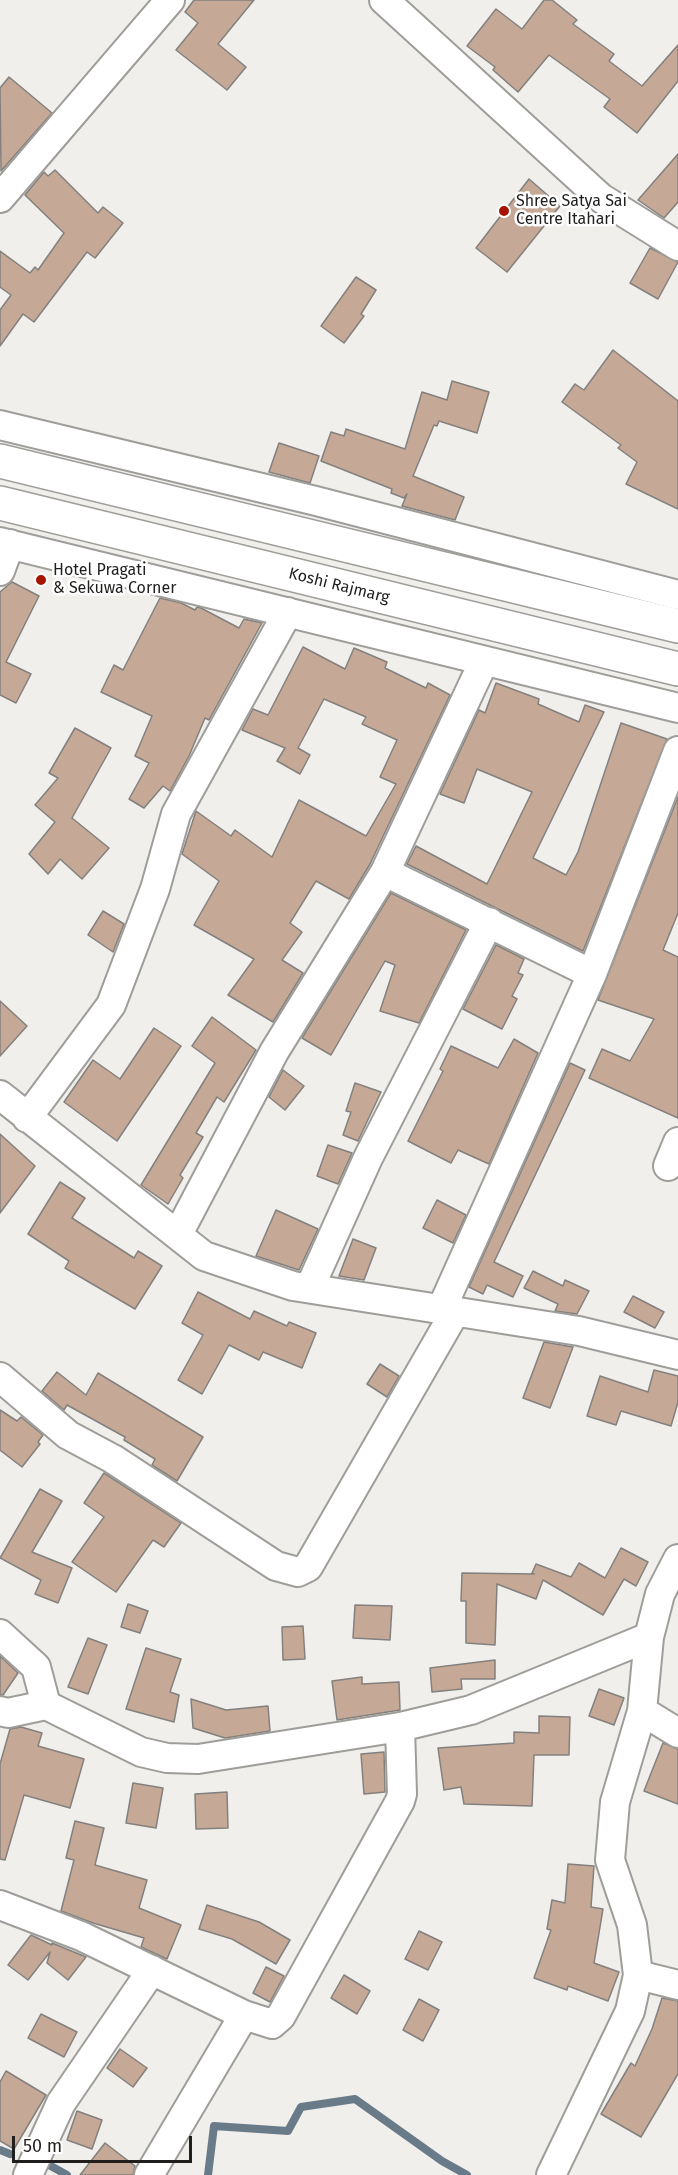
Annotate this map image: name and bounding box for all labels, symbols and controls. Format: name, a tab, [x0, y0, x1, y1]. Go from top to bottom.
place label: Shree Satya Sai Centre Itahari	[516, 192, 627, 230]
marker: Shree Satya Sai Centre Itahari	[497, 204, 511, 218]
place label: Hotel Pragati & Sekuwa Corner	[53, 561, 176, 599]
street label: Koshi Rajmarg	[287, 564, 391, 608]
marker: Hotel Pragati & Sekuwa Corner	[34, 573, 48, 587]
scale bar	[15, 2124, 195, 2162]
text: 50 m	[23, 2135, 62, 2157]

